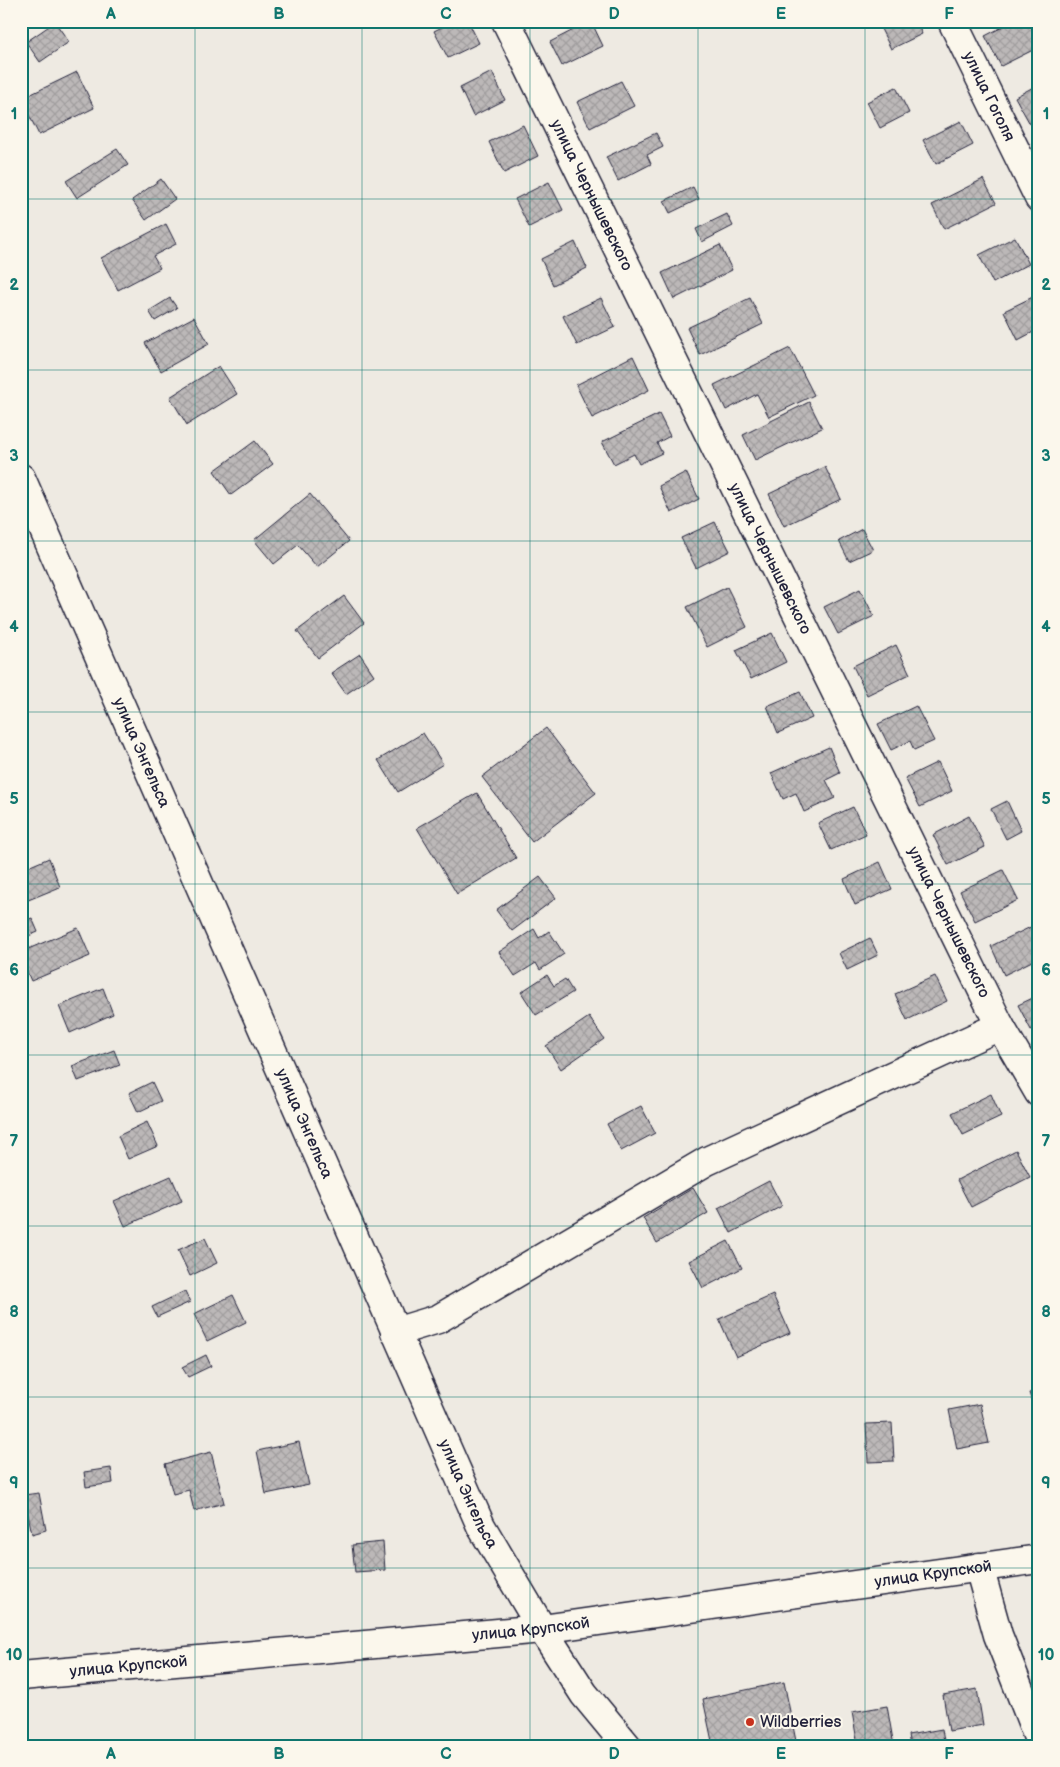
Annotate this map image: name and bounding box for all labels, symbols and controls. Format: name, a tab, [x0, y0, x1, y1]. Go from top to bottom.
text: A	[105, 5, 116, 24]
text: B	[273, 5, 285, 24]
text: C	[440, 5, 452, 24]
text: D	[608, 5, 620, 24]
text: E	[776, 5, 786, 24]
text: F	[944, 5, 954, 24]
street label: улица Гоголя	[959, 48, 1019, 145]
text: 1	[11, 105, 17, 124]
text: 1	[1043, 105, 1049, 124]
street label: улица Чернышевского	[546, 116, 637, 274]
text: 2	[9, 276, 19, 295]
text: 2	[1041, 276, 1051, 295]
text: 3	[9, 447, 19, 466]
text: 3	[1041, 447, 1051, 466]
street label: улица Чернышевского	[725, 480, 815, 637]
text: 4	[9, 618, 19, 637]
text: 4	[1041, 618, 1051, 637]
street label: улица Энгельса	[109, 695, 174, 811]
text: 5	[9, 790, 19, 809]
text: 5	[1041, 790, 1051, 809]
street label: улица Чернышевского	[904, 843, 994, 1001]
text: 6	[9, 961, 19, 980]
text: 6	[1041, 961, 1051, 980]
street label: улица Энгельса	[272, 1066, 337, 1182]
text: 7	[10, 1132, 19, 1151]
text: 7	[1042, 1132, 1051, 1151]
text: 8	[9, 1303, 19, 1322]
text: 8	[1041, 1303, 1051, 1322]
street label: улица Энгельса	[435, 1437, 502, 1552]
text: 9	[9, 1474, 19, 1493]
text: 9	[1041, 1474, 1051, 1493]
street label: улица Крупской	[873, 1556, 993, 1592]
street label: улица Крупской	[471, 1613, 591, 1645]
text: 10	[6, 1646, 22, 1665]
text: 10	[1038, 1646, 1054, 1665]
street label: улица Крупской	[69, 1652, 188, 1681]
place label: Wildberries	[760, 1713, 841, 1732]
marker: Wildberries	[744, 1716, 756, 1728]
text: A	[105, 1745, 116, 1764]
text: B	[273, 1745, 285, 1764]
text: C	[440, 1745, 452, 1764]
text: D	[608, 1745, 620, 1764]
text: E	[776, 1745, 786, 1764]
text: F	[944, 1745, 954, 1764]

